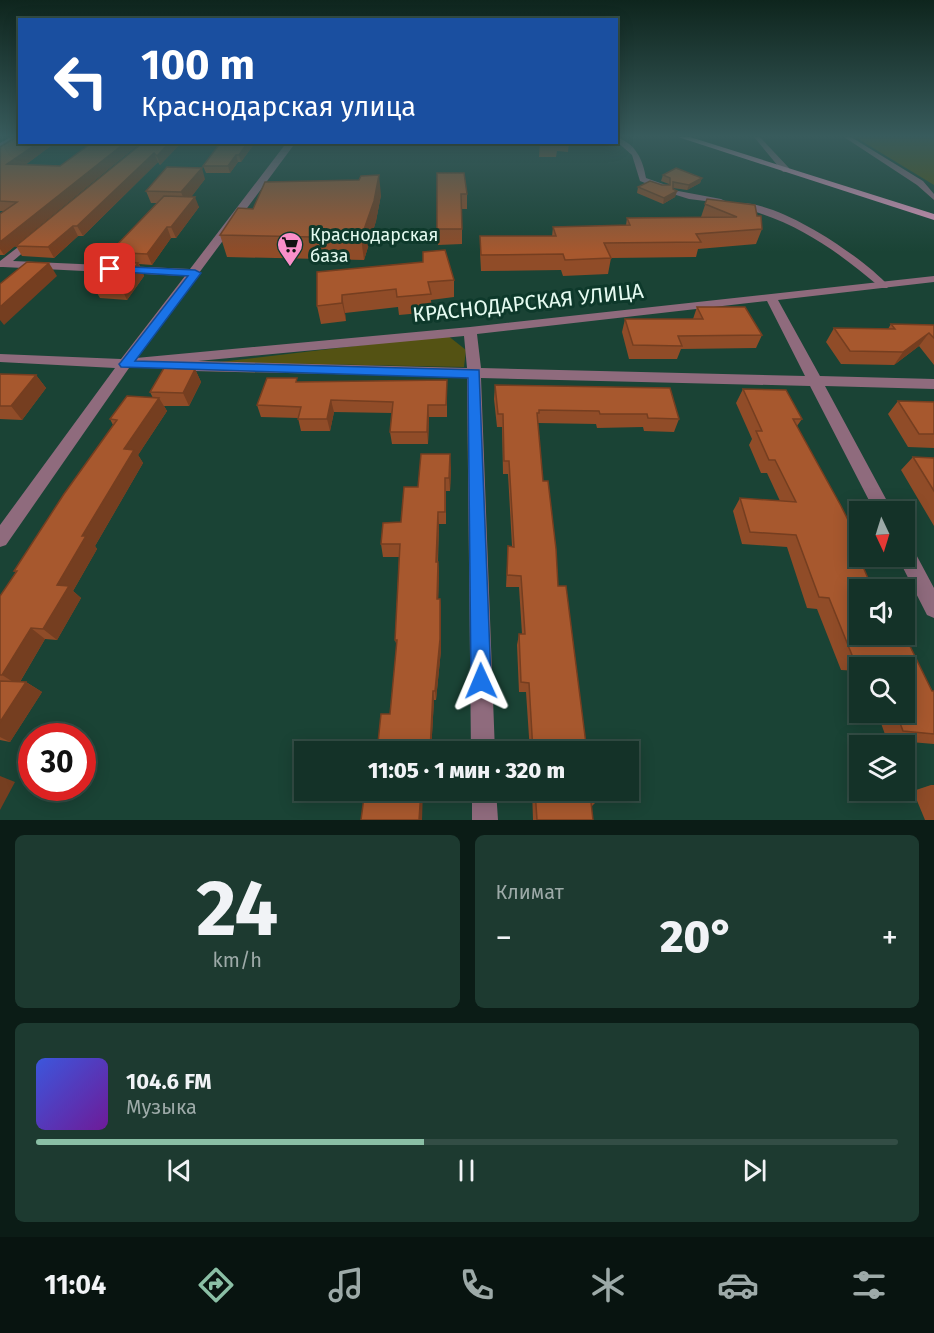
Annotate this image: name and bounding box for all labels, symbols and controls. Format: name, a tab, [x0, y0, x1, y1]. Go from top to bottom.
text: 100 m	[141, 40, 255, 90]
icon: left	[42, 42, 120, 120]
text: Краснодарская улица	[141, 91, 416, 123]
place label: Краснодарская база	[310, 224, 438, 267]
supermarket icon: Краснодарская база	[275, 230, 305, 268]
pin	[84, 243, 135, 294]
icon: arrive	[93, 252, 126, 285]
street label: КРАСНОДАРСКАЯ УЛИЦА	[411, 278, 645, 328]
north arrow	[849, 501, 915, 567]
map controls	[849, 501, 915, 801]
button: sound	[849, 579, 915, 645]
position arrow	[449, 649, 513, 713]
button: search	[849, 657, 915, 723]
speed limit sign: 30	[18, 723, 96, 801]
button: layers	[849, 735, 915, 801]
text: 11:05 · 1 мин · 320 m	[368, 757, 565, 784]
text: 24	[196, 862, 278, 956]
text: Климат	[496, 880, 564, 904]
text: 20°	[660, 910, 734, 964]
text: −	[496, 918, 512, 958]
text: +	[882, 918, 898, 958]
text: km/h	[213, 948, 262, 972]
text: 104.6 FM	[126, 1068, 212, 1095]
text: Музыка	[126, 1095, 197, 1119]
icon: previous	[163, 1154, 196, 1187]
icon: pause	[450, 1154, 483, 1187]
icon: next	[738, 1154, 771, 1187]
icon: directions	[195, 1264, 237, 1306]
icon: music	[325, 1264, 367, 1306]
icon: phone	[456, 1264, 498, 1306]
icon: climate	[587, 1264, 629, 1306]
icon: car	[717, 1264, 759, 1306]
icon: filters	[848, 1264, 890, 1306]
text: 11:04	[44, 1269, 106, 1301]

